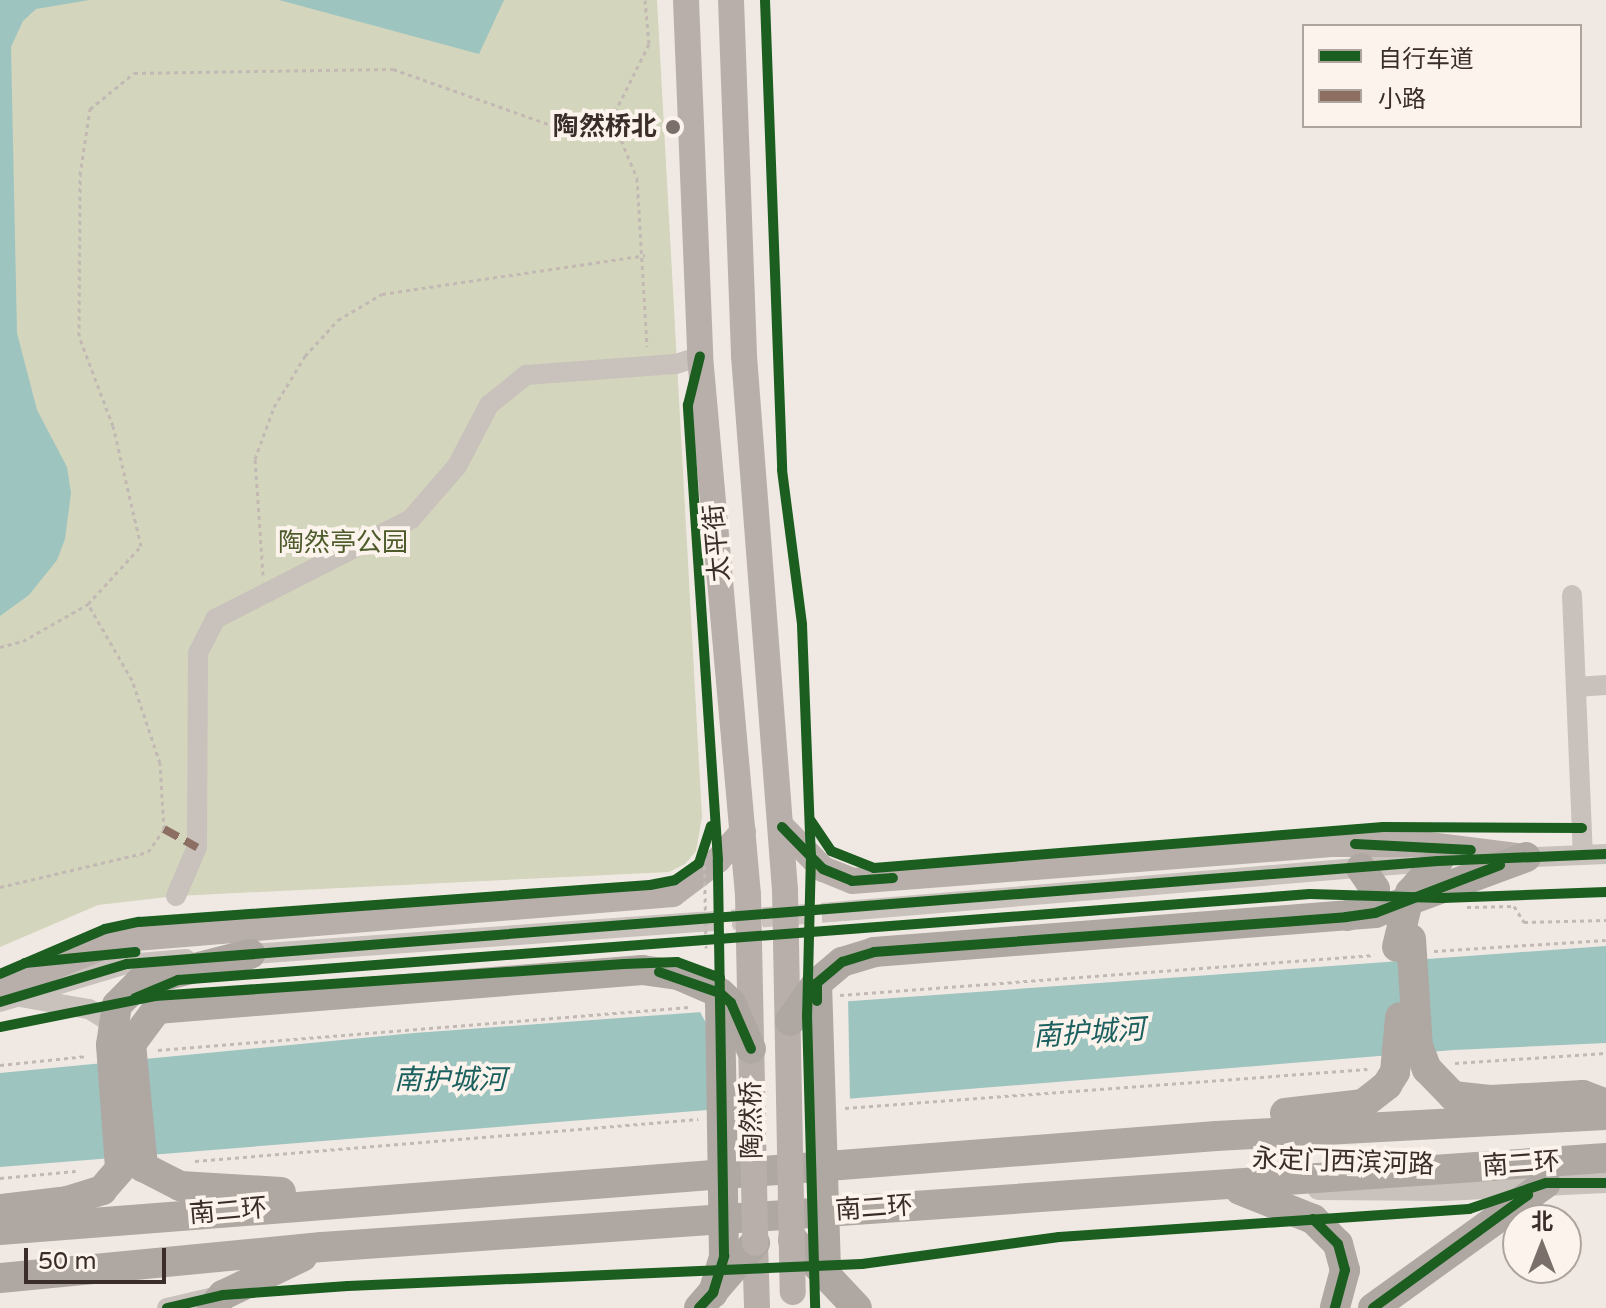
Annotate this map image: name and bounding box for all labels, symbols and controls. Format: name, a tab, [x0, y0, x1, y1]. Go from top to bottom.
legend	[1302, 24, 1582, 128]
text: 自行车道	[1378, 45, 1474, 74]
text: 小路	[1378, 85, 1426, 114]
place label: 陶然桥北	[553, 111, 657, 143]
marker: 陶然桥北	[664, 118, 682, 136]
street label: 太平街	[698, 503, 736, 583]
park label: 陶然亭公园	[278, 527, 408, 559]
water label: 南护城河	[1032, 1012, 1146, 1054]
water label: 南护城河	[394, 1063, 506, 1097]
street label: 陶然桥	[736, 1081, 768, 1159]
street label: 永定门西滨河路	[1252, 1143, 1434, 1181]
street label: 南二环	[1481, 1146, 1561, 1182]
street label: 南二环	[834, 1190, 914, 1226]
street label: 南二环	[188, 1192, 268, 1230]
north arrow	[1502, 1204, 1582, 1284]
text: 北	[1531, 1209, 1553, 1235]
scale bar	[28, 1232, 170, 1282]
text: 50 m	[38, 1247, 96, 1276]

